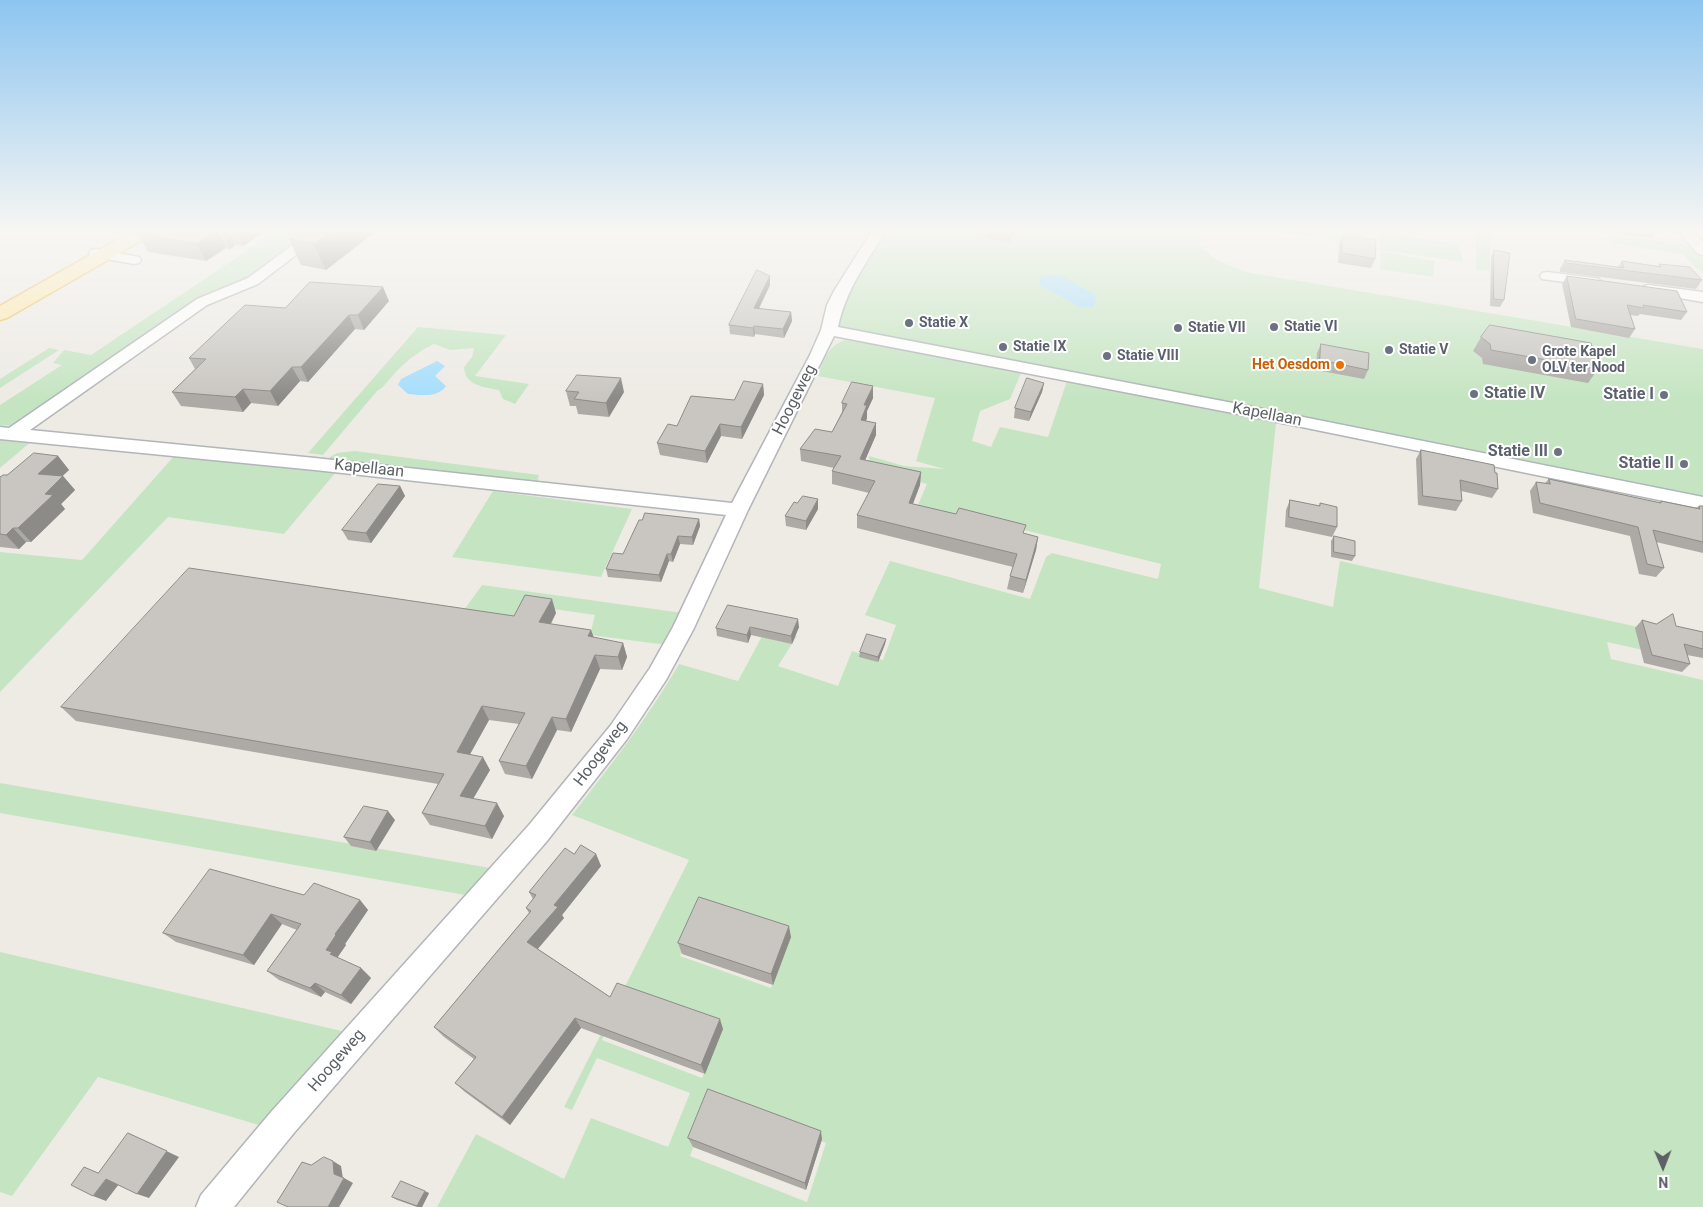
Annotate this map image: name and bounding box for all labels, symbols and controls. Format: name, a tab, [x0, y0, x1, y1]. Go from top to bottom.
place label: Statie X	[919, 315, 968, 331]
marker: Statie X	[903, 317, 915, 329]
place label: Statie VI	[1284, 319, 1338, 335]
place label: Statie VII	[1188, 320, 1246, 336]
marker: Statie VI	[1268, 321, 1280, 333]
marker: Statie VII	[1172, 322, 1184, 334]
place label: Statie IX	[1013, 339, 1066, 355]
marker: Statie IX	[997, 341, 1009, 353]
place label: Statie V	[1399, 342, 1448, 358]
marker: Statie V	[1383, 344, 1395, 356]
place label: Grote Kapel OLV ter Nood	[1542, 344, 1625, 377]
place label: Statie VIII	[1117, 348, 1179, 364]
marker: Statie VIII	[1101, 350, 1113, 362]
marker: Grote Kapel OLV ter Nood	[1526, 354, 1538, 366]
place label: Het Oesdom	[1252, 357, 1330, 373]
marker: Het Oesdom	[1334, 359, 1346, 371]
street label: Hoogeweg	[769, 362, 821, 438]
place label: Statie IV	[1484, 384, 1545, 404]
place label: Statie I	[1603, 385, 1654, 405]
marker: Statie IV	[1468, 388, 1480, 400]
marker: Statie I	[1658, 389, 1670, 401]
street label: Kapellaan	[1231, 399, 1303, 431]
place label: Statie III	[1488, 442, 1548, 462]
marker: Statie III	[1552, 446, 1564, 458]
place label: Statie II	[1619, 454, 1674, 474]
street label: Kapellaan	[333, 456, 405, 482]
marker: Statie II	[1678, 458, 1690, 470]
street label: Hoogeweg	[570, 718, 632, 790]
street label: Hoogeweg	[305, 1026, 369, 1096]
north arrow	[1638, 1142, 1688, 1192]
text: N	[1658, 1174, 1668, 1190]

